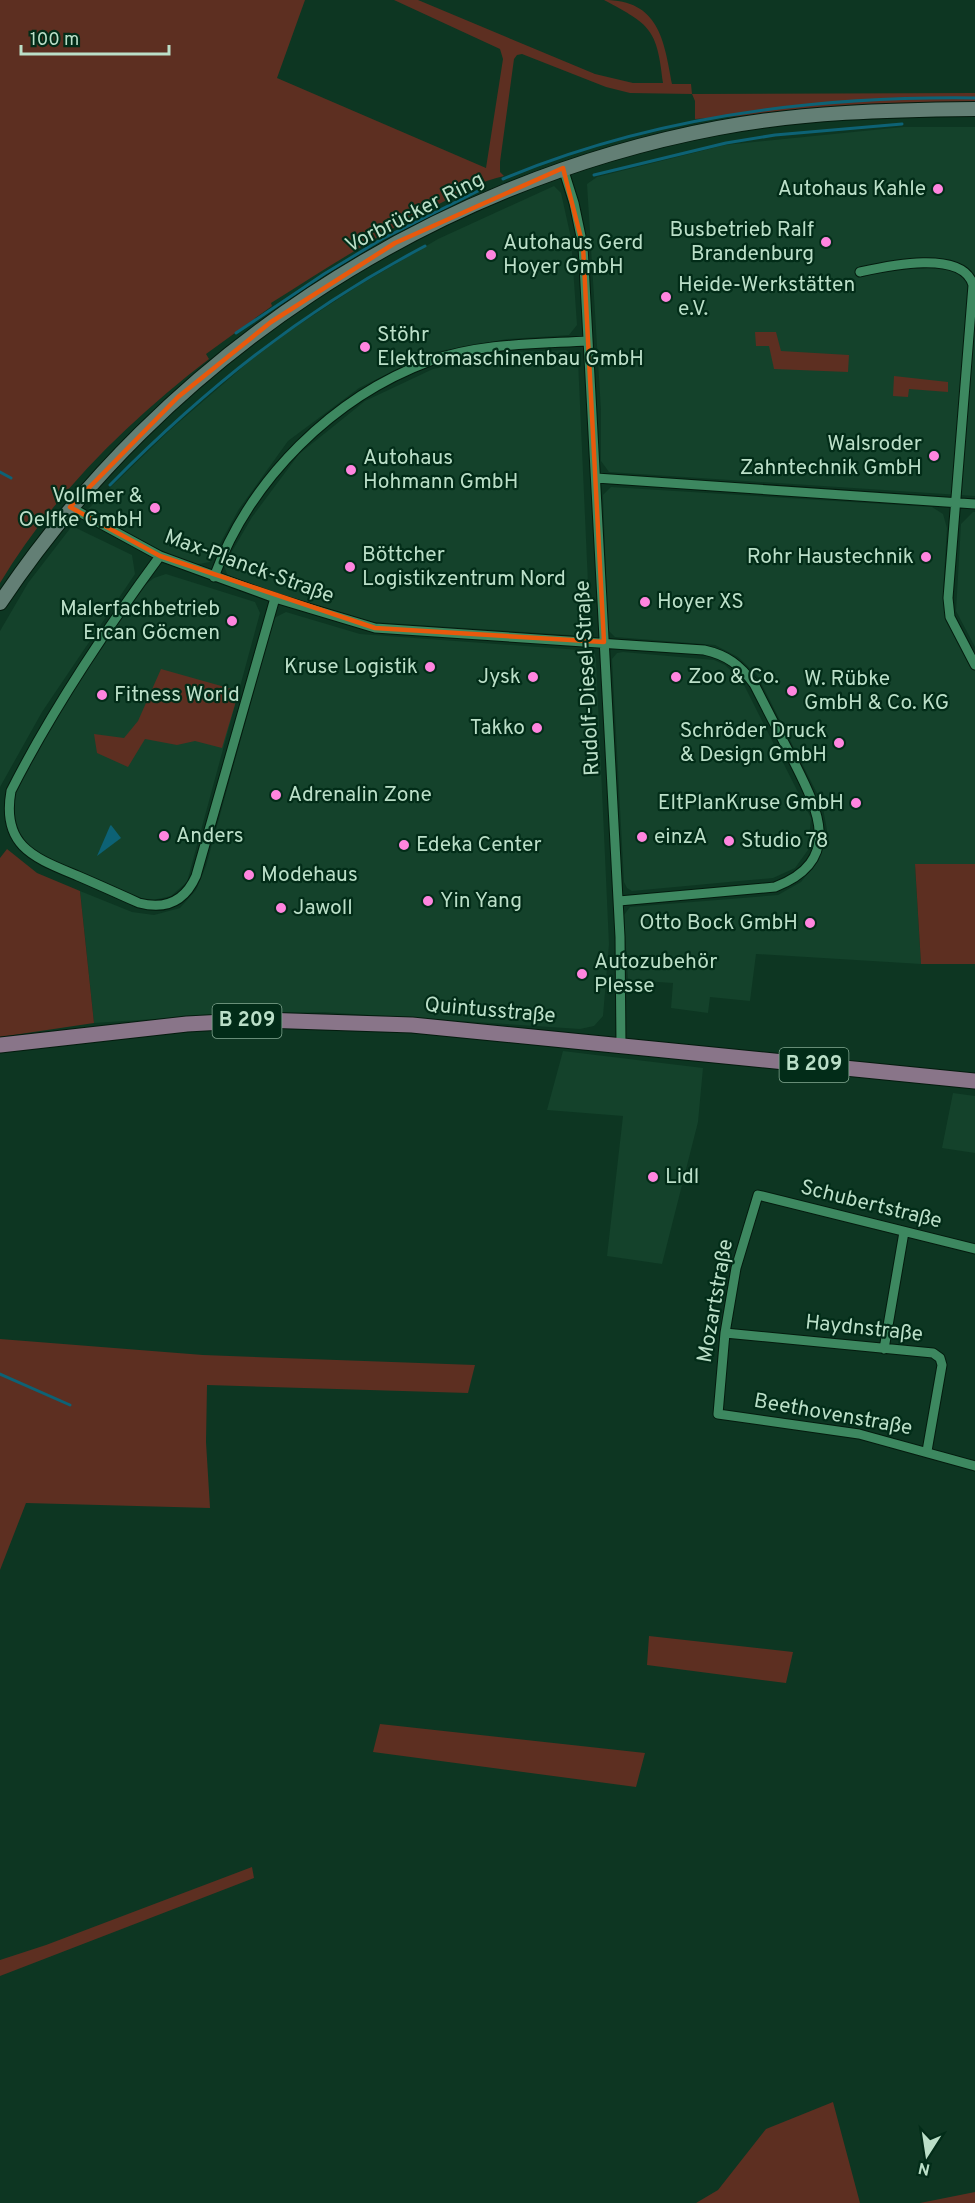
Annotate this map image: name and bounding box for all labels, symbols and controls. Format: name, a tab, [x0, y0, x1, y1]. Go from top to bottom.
scale bar	[21, 18, 170, 56]
text: 100 m	[30, 29, 79, 52]
street label: Vorbrücker Ring	[341, 166, 489, 260]
place label: Autohaus Kahle	[778, 176, 926, 203]
marker: Autohaus Kahle	[931, 182, 945, 196]
place label: Busbetrieb Ralf Brandenburg	[669, 217, 814, 268]
place label: Autohaus Gerd Hoyer GmbH	[503, 230, 643, 281]
marker: Busbetrieb Ralf Brandenburg	[819, 235, 833, 249]
marker: Autohaus Gerd Hoyer GmbH	[484, 248, 498, 262]
place label: Heide-Werkstätten e.V.	[678, 272, 855, 323]
marker: Heide-Werkstätten e.V.	[659, 290, 673, 304]
place label: Stöhr Elektromaschinenbau GmbH	[377, 322, 644, 373]
marker: Stöhr Elektromaschinenbau GmbH	[358, 340, 372, 354]
place label: Walsroder Zahntechnik GmbH	[740, 431, 922, 482]
place label: Autohaus Hohmann GmbH	[363, 445, 518, 496]
marker: Walsroder Zahntechnik GmbH	[927, 449, 941, 463]
marker: Autohaus Hohmann GmbH	[344, 463, 358, 477]
place label: Vollmer & Oelfke GmbH	[19, 483, 143, 534]
marker: Vollmer & Oelfke GmbH	[148, 501, 162, 515]
street label: Max-Planck-Straße	[160, 524, 338, 610]
place label: Böttcher Logistikzentrum Nord	[362, 542, 566, 593]
place label: Rohr Haustechnik	[747, 544, 914, 571]
marker: Rohr Haustechnik	[919, 550, 933, 564]
marker: Böttcher Logistikzentrum Nord	[343, 560, 357, 574]
street label: Rudolf-Diesel-Straße	[569, 579, 607, 777]
place label: Hoyer XS	[657, 589, 744, 616]
marker: Hoyer XS	[638, 595, 652, 609]
place label: Malerfachbetrieb Ercan Göcmen	[60, 596, 220, 647]
marker: Malerfachbetrieb Ercan Göcmen	[225, 614, 239, 628]
place label: Kruse Logistik	[284, 654, 418, 681]
marker: Kruse Logistik	[423, 660, 437, 674]
place label: Jysk	[478, 664, 521, 691]
place label: Zoo & Co.	[688, 664, 779, 691]
place label: W. Rübke GmbH & Co. KG	[804, 666, 949, 717]
marker: Jysk	[526, 670, 540, 684]
marker: Zoo & Co.	[669, 670, 683, 684]
place label: Fitness World	[114, 682, 240, 709]
marker: W. Rübke GmbH & Co. KG	[785, 684, 799, 698]
marker: Fitness World	[95, 688, 109, 702]
place label: Takko	[470, 715, 525, 742]
place label: Schröder Druck & Design GmbH	[680, 718, 827, 769]
marker: Takko	[530, 721, 544, 735]
marker: Schröder Druck & Design GmbH	[832, 736, 846, 750]
place label: Adrenalin Zone	[288, 782, 432, 809]
marker: Adrenalin Zone	[269, 788, 283, 802]
place label: EltPlanKruse GmbH	[658, 790, 844, 817]
marker: EltPlanKruse GmbH	[849, 796, 863, 810]
place label: Anders	[176, 823, 244, 850]
place label: einzA	[654, 824, 707, 851]
place label: Studio 78	[741, 828, 829, 855]
marker: Anders	[157, 829, 171, 843]
marker: einzA	[635, 830, 649, 844]
place label: Edeka Center	[416, 832, 542, 859]
marker: Studio 78	[722, 834, 736, 848]
marker: Edeka Center	[397, 838, 411, 852]
place label: Modehaus	[261, 862, 358, 889]
marker: Modehaus	[242, 868, 256, 882]
place label: Yin Yang	[440, 888, 522, 915]
marker: Yin Yang	[421, 894, 435, 908]
place label: Jawoll	[293, 895, 353, 922]
marker: Jawoll	[274, 901, 288, 915]
place label: Otto Bock GmbH	[639, 910, 798, 937]
marker: Otto Bock GmbH	[803, 916, 817, 930]
place label: Autozubehör Plesse	[594, 949, 717, 1000]
marker: Autozubehör Plesse	[575, 967, 589, 981]
street label: Quintusstraße	[423, 992, 557, 1030]
road number: B 209	[212, 1004, 282, 1038]
road number: B 209	[780, 1048, 848, 1082]
place label: Lidl	[665, 1164, 699, 1191]
marker: Lidl	[646, 1170, 660, 1184]
street label: Schubertstraße	[798, 1174, 944, 1236]
street label: Mozartstraße	[692, 1237, 740, 1365]
street label: Haydnstraße	[804, 1309, 924, 1349]
street label: Beethovenstraße	[752, 1388, 914, 1442]
north arrow	[897, 2125, 957, 2185]
text: N	[917, 2157, 932, 2179]

